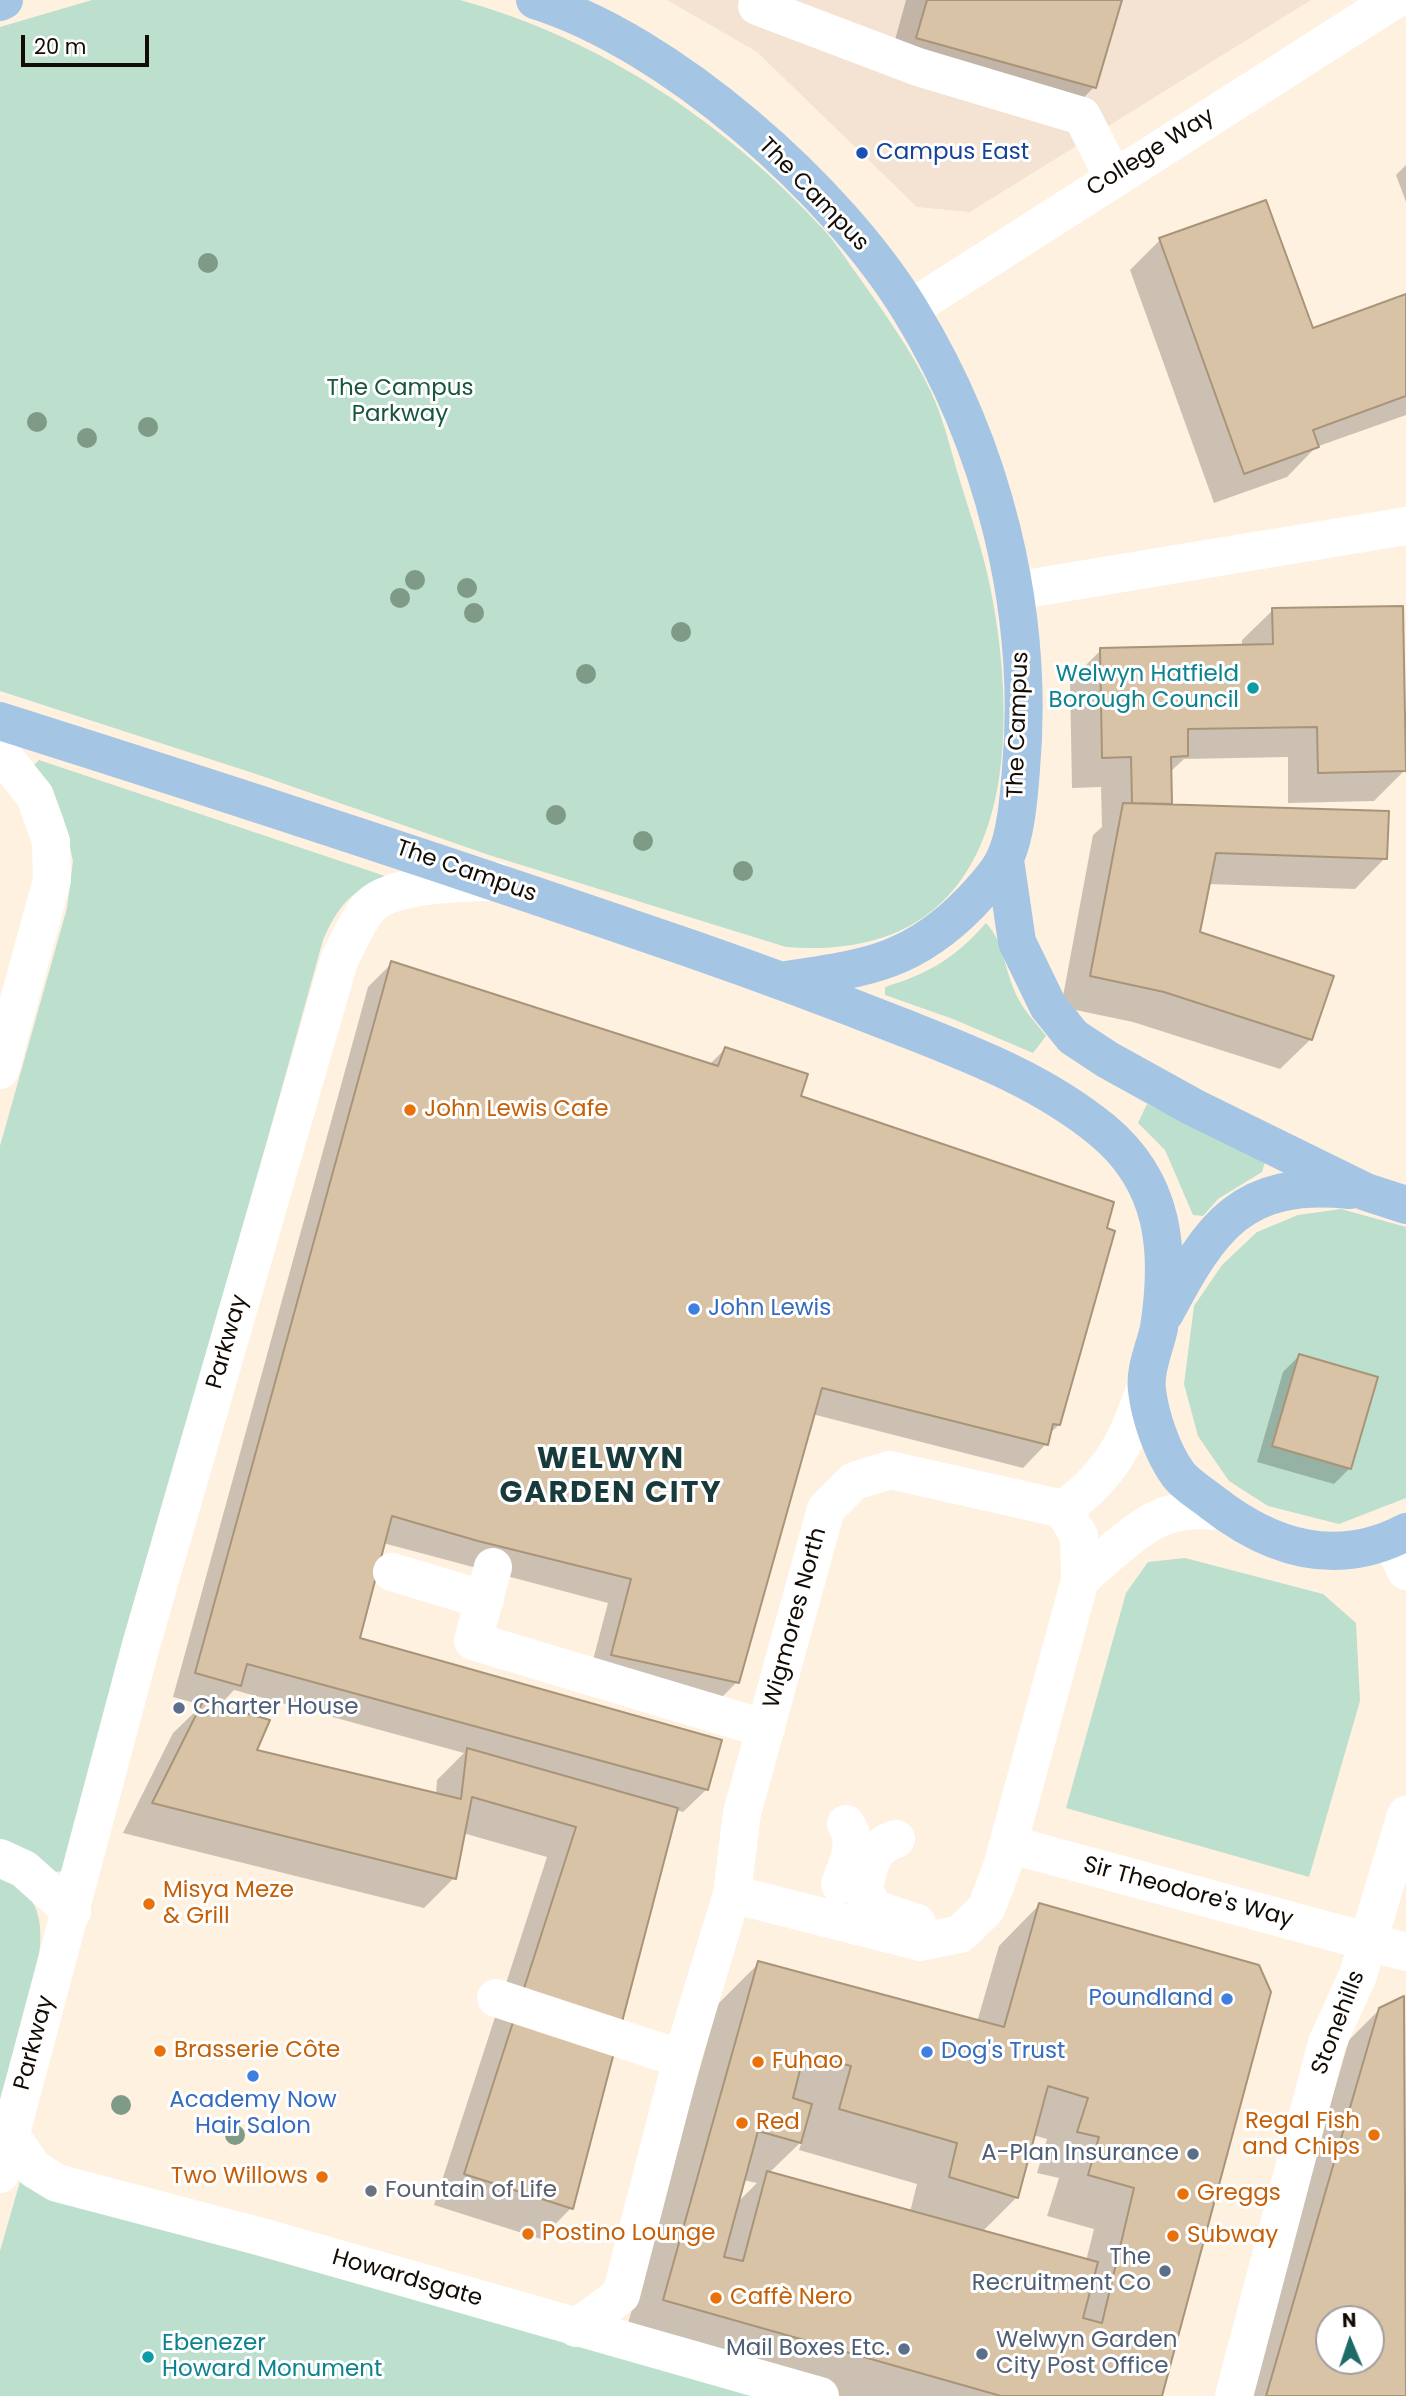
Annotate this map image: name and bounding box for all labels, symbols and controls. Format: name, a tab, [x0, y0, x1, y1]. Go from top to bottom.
scale bar	[24, 21, 152, 65]
text: 20 m	[34, 32, 87, 61]
street label: College Way	[1082, 103, 1220, 203]
street label: The Campus	[752, 133, 874, 257]
place label: Campus East	[876, 139, 1029, 167]
marker: Campus East	[854, 145, 870, 161]
park label: The Campus Parkway	[327, 375, 473, 429]
street label: The Campus	[1003, 651, 1035, 799]
place label: Welwyn Hatfield Borough Council	[1049, 661, 1239, 715]
marker: Welwyn Hatfield Borough Council	[1245, 680, 1261, 696]
street label: The Campus	[392, 835, 540, 909]
place label: John Lewis Cafe	[424, 1096, 608, 1124]
marker: John Lewis Cafe	[402, 1102, 418, 1118]
street label: Parkway	[201, 1292, 255, 1392]
place label: John Lewis	[708, 1295, 831, 1323]
marker: John Lewis	[686, 1301, 702, 1317]
district label: WELWYN GARDEN CITY	[501, 1442, 721, 1512]
street label: Wigmores North	[759, 1525, 833, 1711]
place label: Charter House	[193, 1694, 359, 1722]
marker: Charter House	[171, 1700, 187, 1716]
street label: Sir Theodore's Way	[1080, 1852, 1296, 1934]
place label: Misya Meze & Grill	[163, 1877, 294, 1931]
marker: Misya Meze & Grill	[141, 1896, 157, 1912]
street label: Stonehills	[1307, 1967, 1371, 2079]
place label: Poundland	[1089, 1985, 1213, 2013]
marker: Poundland	[1219, 1991, 1235, 2007]
street label: Parkway	[9, 1993, 61, 2093]
place label: Brasserie Côte	[174, 2037, 340, 2065]
place label: Dog's Trust	[941, 2038, 1065, 2066]
marker: Brasserie Côte	[152, 2043, 168, 2059]
marker: Dog's Trust	[919, 2044, 935, 2060]
place label: Fuhao	[772, 2048, 843, 2076]
marker: Fuhao	[750, 2054, 766, 2070]
marker: Academy Now Hair Salon	[245, 2068, 261, 2084]
place label: Academy Now Hair Salon	[169, 2087, 337, 2141]
place label: Regal Fish and Chips	[1242, 2108, 1360, 2162]
place label: Red	[756, 2109, 800, 2137]
marker: Red	[734, 2115, 750, 2131]
marker: Regal Fish and Chips	[1366, 2127, 1382, 2143]
place label: A-Plan Insurance	[981, 2140, 1179, 2168]
marker: A-Plan Insurance	[1185, 2146, 1201, 2162]
place label: Two Willows	[171, 2163, 308, 2191]
marker: Two Willows	[314, 2169, 330, 2185]
place label: Fountain of Life	[385, 2177, 557, 2205]
place label: Greggs	[1197, 2180, 1281, 2208]
marker: Fountain of Life	[363, 2183, 379, 2199]
marker: Greggs	[1175, 2186, 1191, 2202]
place label: Postino Lounge	[542, 2220, 716, 2248]
place label: Subway	[1187, 2222, 1278, 2250]
marker: Postino Lounge	[520, 2226, 536, 2242]
marker: Subway	[1165, 2228, 1181, 2244]
street label: Howardsgate	[329, 2244, 485, 2314]
place label: The Recruitment Co	[972, 2244, 1151, 2298]
marker: The Recruitment Co	[1157, 2263, 1173, 2279]
place label: Caffè Nero	[730, 2284, 853, 2312]
marker: Caffè Nero	[708, 2290, 724, 2306]
north arrow	[1315, 2305, 1385, 2375]
text: N	[1342, 2307, 1357, 2334]
place label: Welwyn Garden City Post Office	[996, 2327, 1178, 2381]
place label: Ebenezer Howard Monument	[162, 2330, 382, 2384]
place label: Mail Boxes Etc.	[726, 2335, 890, 2363]
marker: Mail Boxes Etc.	[896, 2341, 912, 2357]
marker: Welwyn Garden City Post Office	[974, 2346, 990, 2362]
marker: Ebenezer Howard Monument	[140, 2349, 156, 2365]

